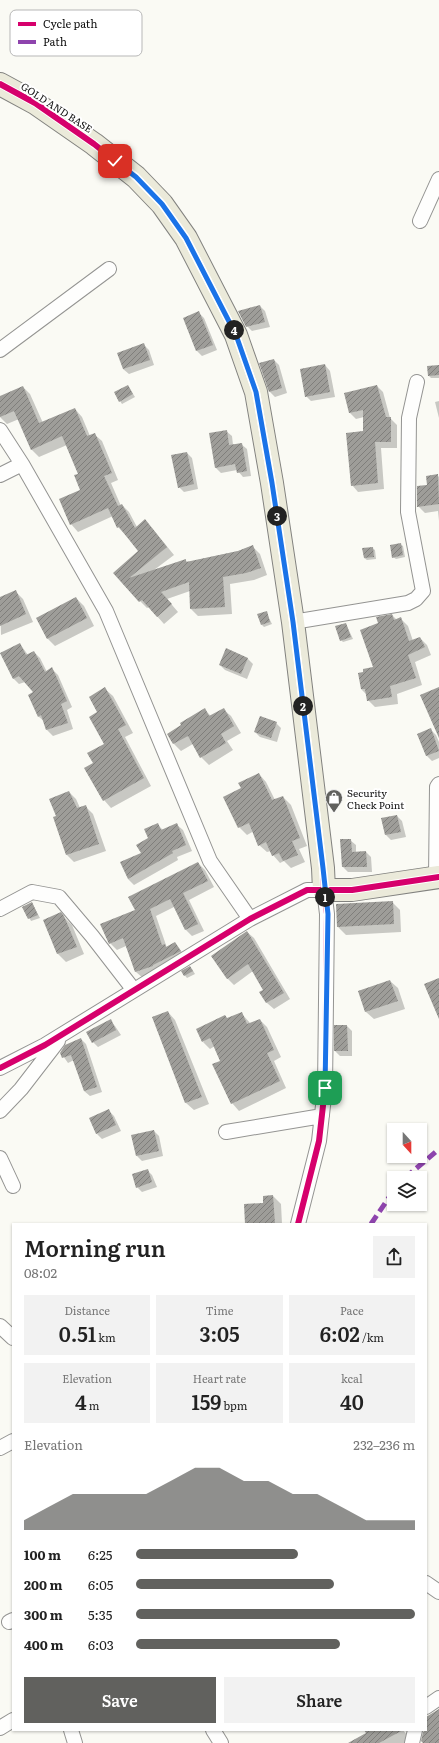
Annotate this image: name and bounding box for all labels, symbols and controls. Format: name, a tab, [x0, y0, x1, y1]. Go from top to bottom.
legend	[10, 10, 142, 56]
text: Cycle path	[43, 15, 98, 31]
text: Path	[43, 33, 67, 49]
street label: GOLD AND BASE	[18, 78, 96, 136]
pin	[98, 144, 132, 178]
icon: check	[104, 150, 126, 172]
pin: 4	[224, 320, 244, 340]
text: 4	[231, 322, 237, 338]
pin: 3	[267, 506, 287, 526]
text: 3	[274, 508, 280, 524]
pin: 2	[293, 696, 313, 716]
text: 2	[300, 698, 306, 714]
place label: Security Check Point	[347, 785, 404, 812]
shop icon: Security Check Point	[324, 788, 344, 813]
pin: 1	[315, 887, 335, 907]
text: 1	[323, 889, 327, 905]
pin	[308, 1071, 342, 1105]
icon: arrive	[314, 1077, 336, 1099]
north arrow	[387, 1123, 427, 1163]
map controls	[387, 1123, 427, 1211]
button: layers	[387, 1171, 427, 1211]
text: Morning run	[24, 1231, 166, 1264]
button: share	[373, 1236, 415, 1278]
text: 08:02	[24, 1263, 57, 1282]
text: Distance	[64, 1302, 110, 1318]
text: Time	[206, 1302, 233, 1318]
text: Pace	[340, 1302, 364, 1318]
text: 0.51	[59, 1318, 96, 1348]
text: 3:05	[199, 1318, 240, 1348]
text: 6:02	[320, 1318, 360, 1348]
text: km	[96, 1329, 116, 1345]
text: /km	[360, 1329, 384, 1345]
text: Elevation	[62, 1370, 112, 1386]
text: Heart rate	[193, 1370, 246, 1386]
text: kcal	[341, 1370, 363, 1386]
text: 4	[75, 1386, 87, 1416]
text: 159	[192, 1386, 221, 1416]
text: 40	[340, 1386, 364, 1416]
text: m	[87, 1397, 99, 1413]
text: bpm	[221, 1397, 247, 1413]
text: Elevation	[24, 1435, 83, 1454]
text: 232–236 m	[353, 1435, 415, 1454]
text: 100 m	[24, 1545, 61, 1564]
text: 6:25	[88, 1545, 112, 1564]
text: 200 m	[24, 1575, 63, 1594]
text: 6:05	[88, 1575, 113, 1594]
text: 300 m	[24, 1605, 63, 1624]
text: 5:35	[88, 1605, 112, 1624]
text: 400 m	[24, 1635, 63, 1654]
text: 6:03	[88, 1635, 114, 1654]
button: Save	[24, 1677, 216, 1723]
button: Share	[224, 1677, 415, 1723]

